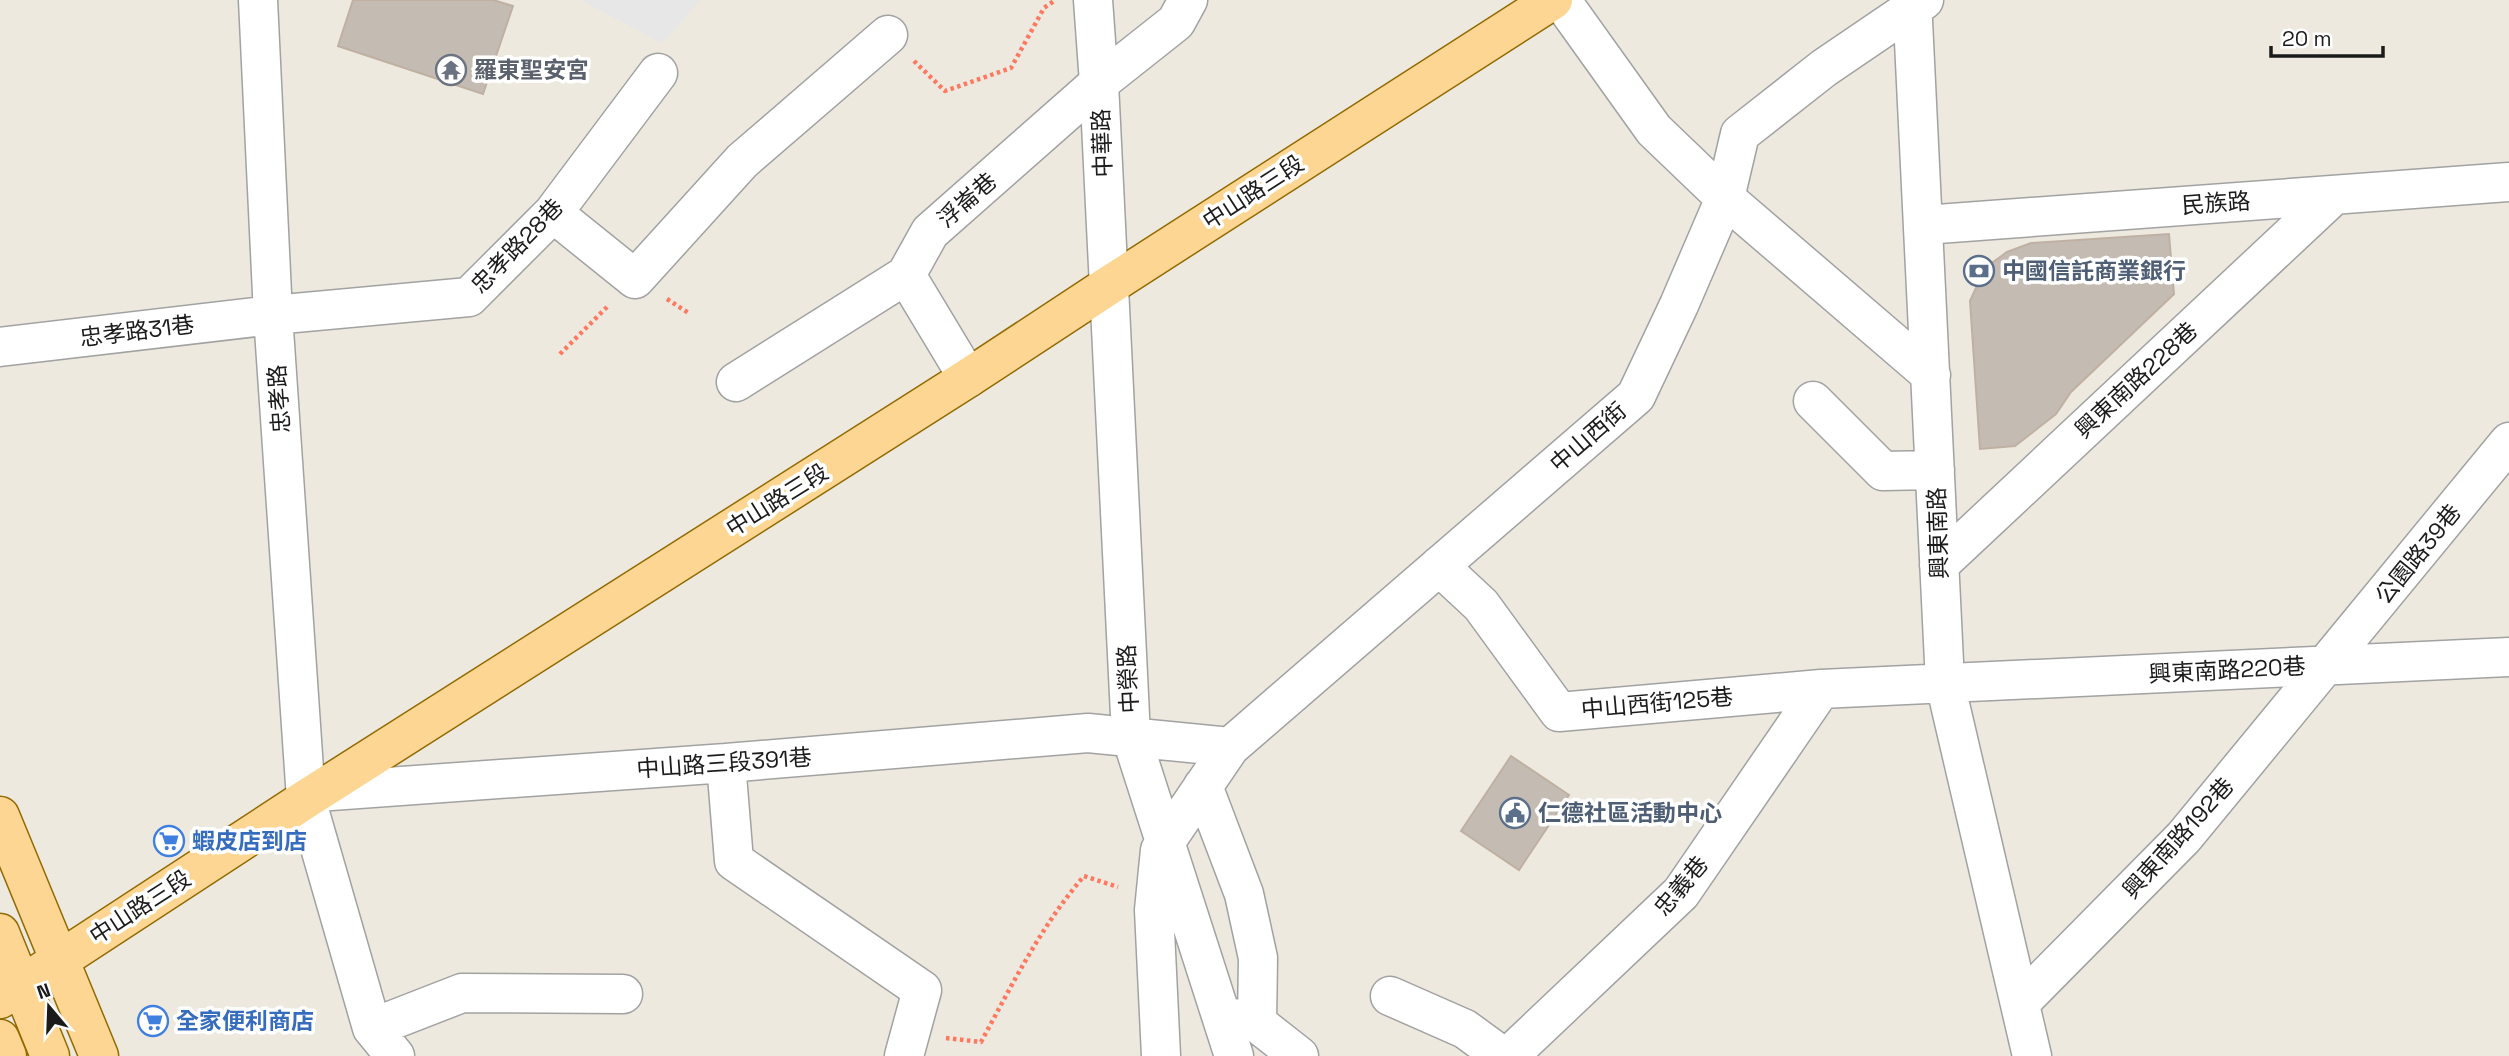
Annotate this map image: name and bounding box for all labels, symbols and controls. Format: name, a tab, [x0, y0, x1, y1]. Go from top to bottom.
scale bar	[2271, 14, 2383, 58]
text: 20 m	[2282, 25, 2332, 52]
temple icon: 羅東聖安宮	[434, 53, 468, 87]
place label: 羅東聖安宮	[474, 55, 589, 85]
street label: 中華路	[1086, 108, 1118, 178]
street label: 中山路三段	[1197, 148, 1309, 236]
street label: 浮崙巷	[931, 166, 1003, 234]
street label: 民族路	[2181, 186, 2251, 220]
street label: 忠孝路28巷	[464, 192, 570, 300]
bank icon: 中國信託商業銀行	[1962, 254, 1996, 288]
place label: 中國信託商業銀行	[2002, 256, 2186, 286]
street label: 忠孝路31巷	[78, 309, 196, 353]
street label: 興東南路228巷	[2068, 315, 2204, 445]
street label: 忠孝路	[262, 364, 296, 434]
street label: 中山西街	[1543, 396, 1633, 478]
street label: 中山路三段	[720, 457, 834, 543]
street label: 興東南路	[1921, 487, 1955, 579]
street label: 公園路39巷	[2369, 498, 2467, 610]
street label: 中榮路	[1111, 644, 1145, 714]
street label: 興東南路220巷	[2148, 651, 2306, 689]
street label: 中山西街125巷	[1580, 681, 1734, 725]
street label: 中山路三段391巷	[635, 742, 813, 784]
street label: 興東南路192巷	[2116, 771, 2240, 905]
public building icon: 仁德社區活動中心	[1498, 796, 1532, 830]
place label: 仁德社區活動中心	[1538, 798, 1722, 828]
supermarket icon: 蝦皮店到店	[152, 824, 186, 858]
place label: 蝦皮店到店	[192, 826, 307, 856]
street label: 忠義巷	[1647, 850, 1715, 922]
street label: 中山路三段	[84, 863, 196, 951]
north arrow	[14, 972, 84, 1042]
text: N	[34, 978, 54, 1005]
supermarket icon: 全家便利商店	[136, 1004, 170, 1038]
place label: 全家便利商店	[176, 1006, 314, 1036]

